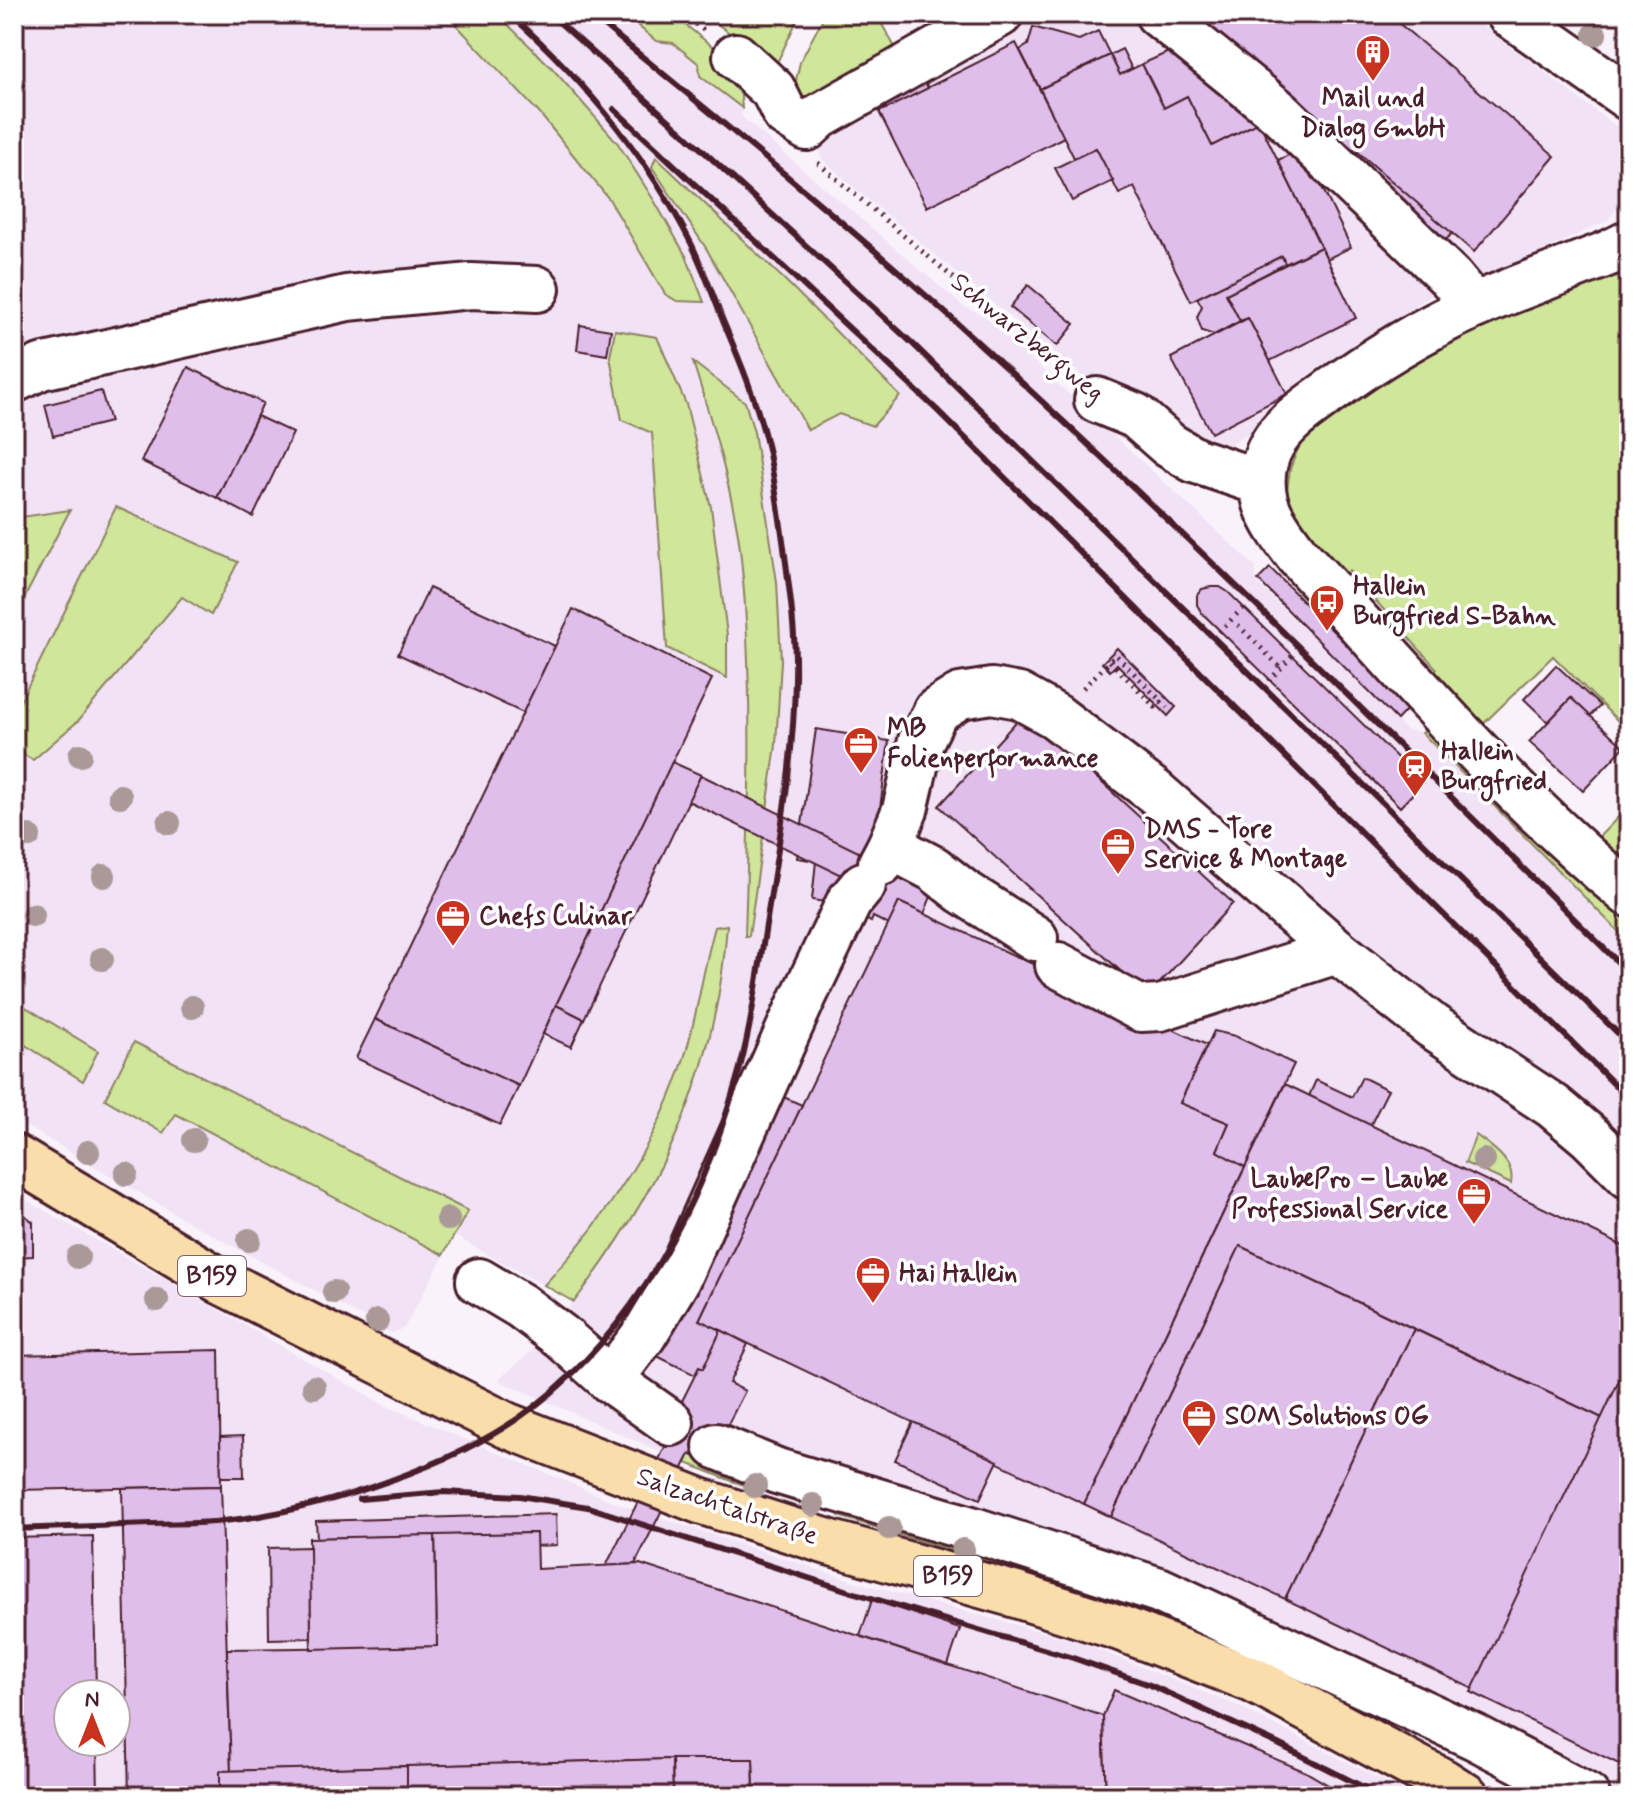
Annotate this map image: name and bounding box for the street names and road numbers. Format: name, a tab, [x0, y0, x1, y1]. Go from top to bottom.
street label: Schwarzbergweg	[941, 266, 1111, 413]
road number: B159	[178, 1256, 246, 1296]
street label: Salzachtalstraße	[632, 1460, 822, 1554]
road number: B159	[914, 1556, 982, 1596]

